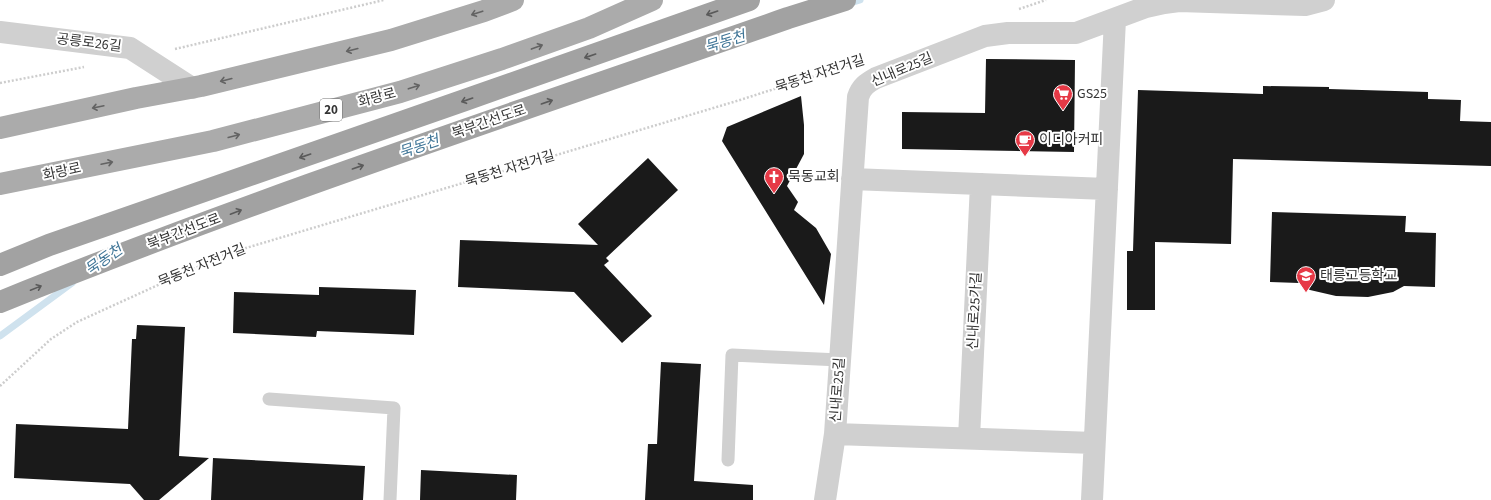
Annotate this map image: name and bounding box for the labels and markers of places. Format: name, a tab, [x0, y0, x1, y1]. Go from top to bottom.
supermarket icon: GS25	[1052, 83, 1074, 111]
place label: GS25	[1077, 84, 1107, 104]
cafe icon: 이디아커피	[1014, 129, 1036, 157]
place label: 이디아커피	[1039, 130, 1103, 150]
church icon: 묵동교회	[763, 166, 785, 194]
place label: 묵동교회	[788, 167, 840, 187]
school or university icon: 태릉고등학교	[1295, 265, 1317, 293]
place label: 태릉고등학교	[1320, 266, 1397, 286]

